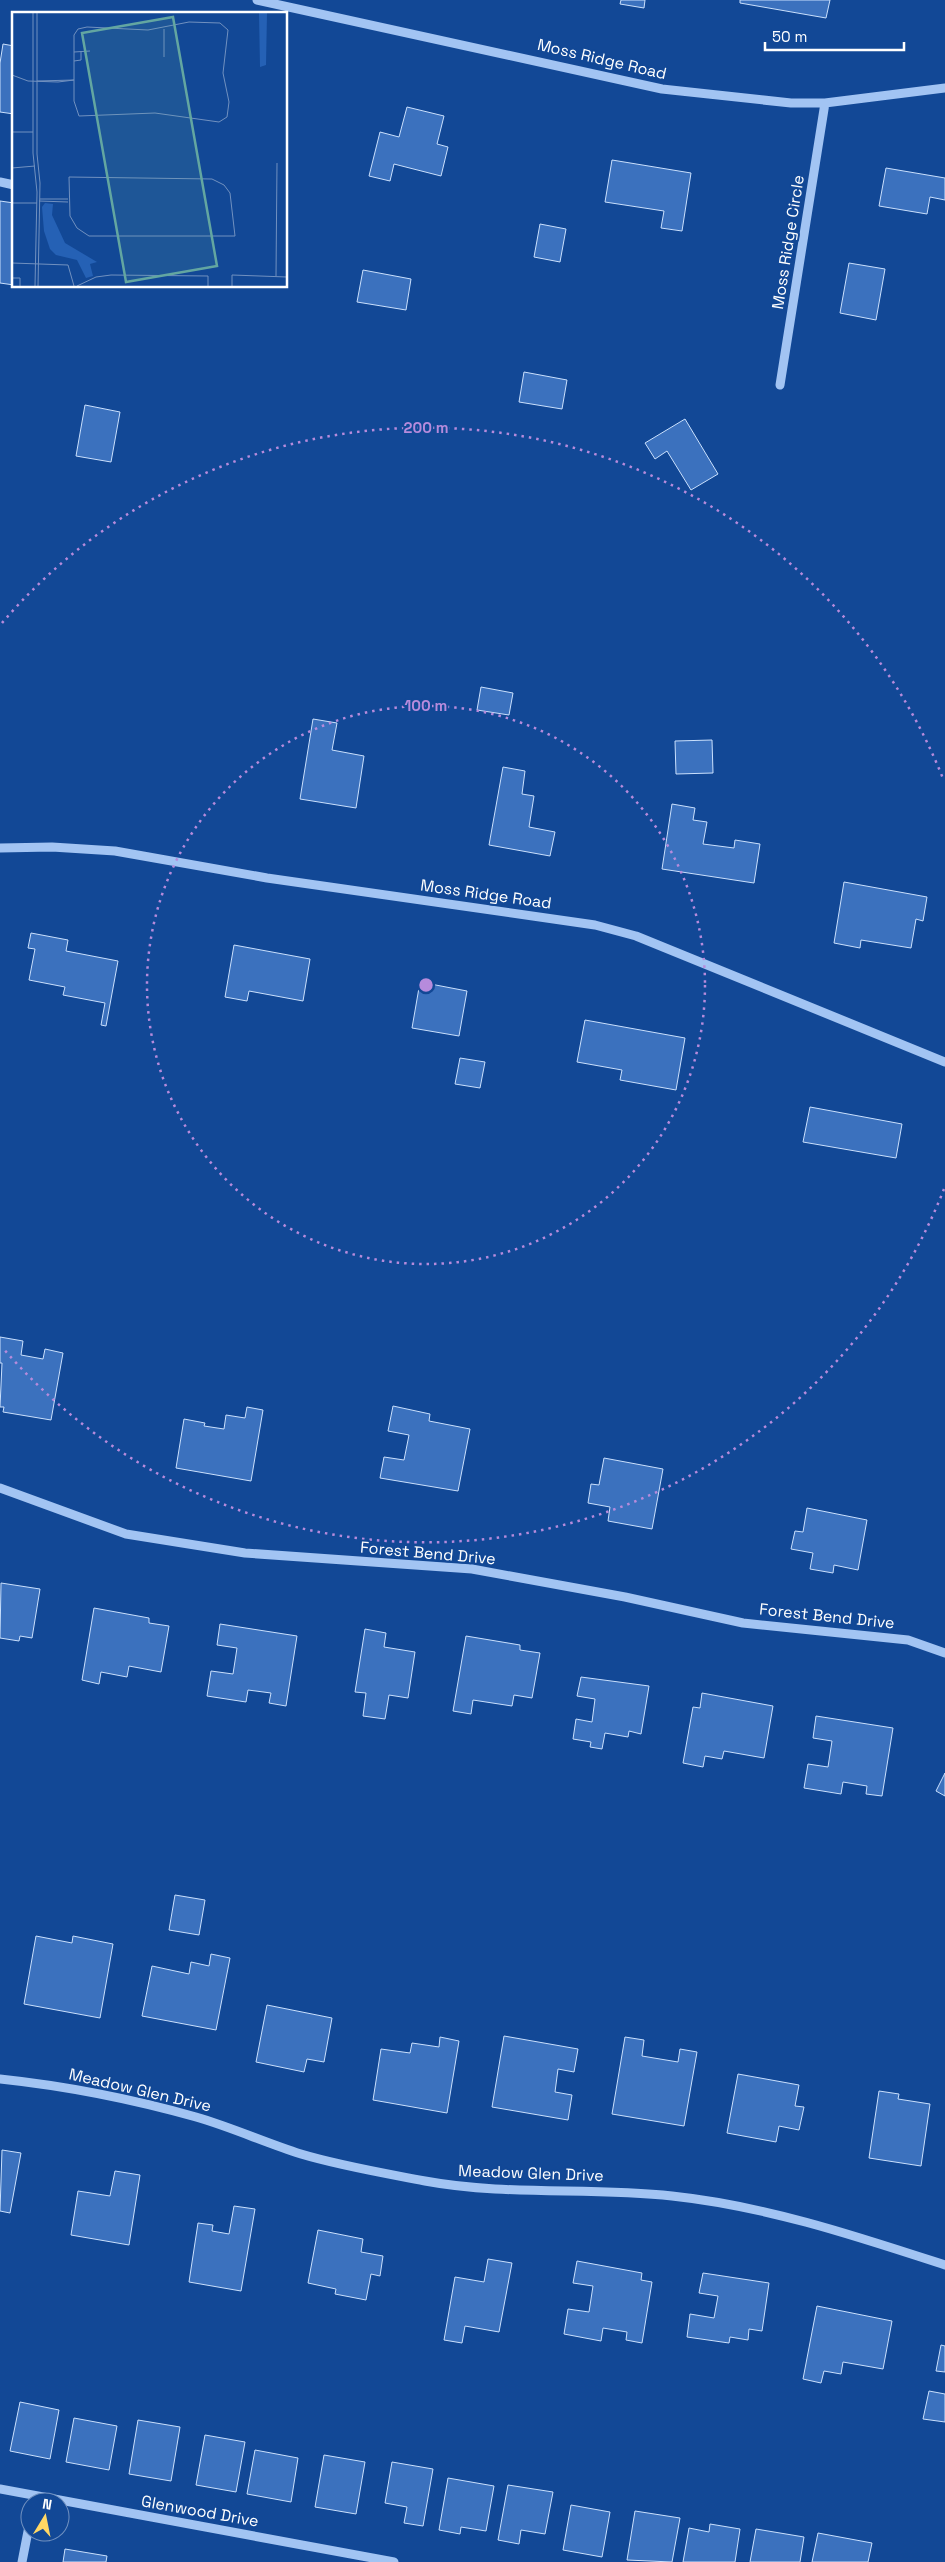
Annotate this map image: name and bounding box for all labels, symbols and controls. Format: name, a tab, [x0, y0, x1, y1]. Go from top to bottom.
inset map	[12, 12, 288, 288]
scale bar	[765, 20, 904, 52]
text: 50 m	[772, 27, 807, 46]
street label: Moss Ridge Road	[535, 34, 669, 84]
street label: Moss Ridge Circle	[767, 173, 809, 311]
text: 200 m	[404, 418, 448, 437]
text: 100 m	[405, 696, 447, 715]
street label: Moss Ridge Road	[419, 874, 553, 914]
centre of rings	[417, 976, 435, 994]
street label: Forest Bend Drive	[359, 1537, 497, 1569]
street label: Forest Bend Drive	[758, 1598, 896, 1634]
street label: Meadow Glen Drive	[67, 2063, 213, 2117]
street label: Meadow Glen Drive	[458, 2160, 604, 2186]
street label: Glenwood Drive	[140, 2490, 260, 2532]
north arrow	[20, 2492, 70, 2542]
text: N	[41, 2495, 53, 2514]

